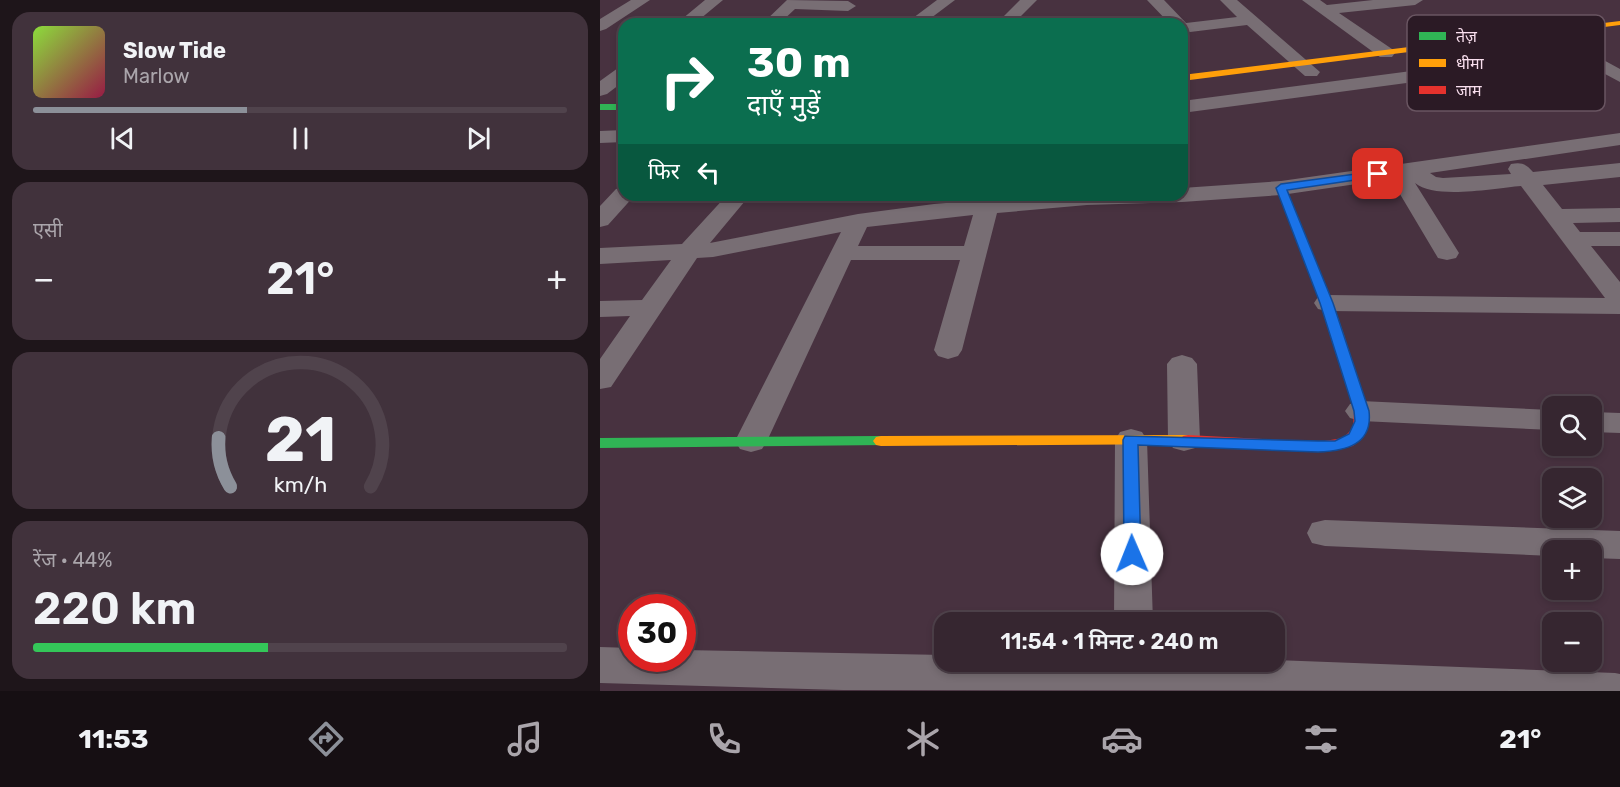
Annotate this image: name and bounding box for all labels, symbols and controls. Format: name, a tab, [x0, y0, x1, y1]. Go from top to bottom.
legend	[1407, 15, 1605, 111]
text: तेज़	[1456, 27, 1478, 46]
text: Slow Tide	[123, 37, 226, 64]
text: 30 m	[747, 38, 851, 88]
icon: right	[648, 42, 726, 120]
text: धीमा	[1456, 54, 1485, 73]
text: Marlow	[123, 64, 190, 88]
text: जाम	[1456, 81, 1482, 100]
text: दाएँ मुड़ें	[747, 89, 820, 121]
icon: previous	[106, 122, 139, 155]
icon: pause	[284, 122, 317, 155]
icon: next	[462, 122, 495, 155]
pin	[1352, 148, 1403, 199]
icon: left	[692, 156, 725, 189]
icon: arrive	[1361, 157, 1394, 190]
text: फिर	[648, 158, 680, 185]
text: एसी	[33, 218, 63, 242]
text: 21°	[266, 252, 335, 305]
text: −	[33, 259, 54, 298]
text: +	[546, 259, 567, 298]
map controls	[1542, 396, 1602, 672]
button: search	[1542, 396, 1602, 456]
text: 21	[264, 404, 336, 478]
button: layers	[1542, 468, 1602, 528]
text: km/h	[273, 473, 327, 498]
position arrow	[1100, 522, 1164, 586]
button: +	[1542, 540, 1602, 600]
text: रेंज · 44%	[33, 548, 112, 572]
text: 220 km	[33, 582, 197, 635]
speed limit sign: 30	[618, 594, 696, 672]
button: −	[1542, 612, 1602, 672]
text: 11:54 · 1 मिनट · 240 m	[1001, 628, 1218, 655]
icon: directions	[305, 718, 347, 760]
icon: music	[504, 718, 546, 760]
icon: phone	[703, 718, 745, 760]
icon: climate	[902, 718, 944, 760]
icon: car	[1101, 718, 1143, 760]
icon: filters	[1300, 718, 1342, 760]
text: 11:53	[78, 723, 148, 755]
text: 21°	[1499, 723, 1541, 755]

